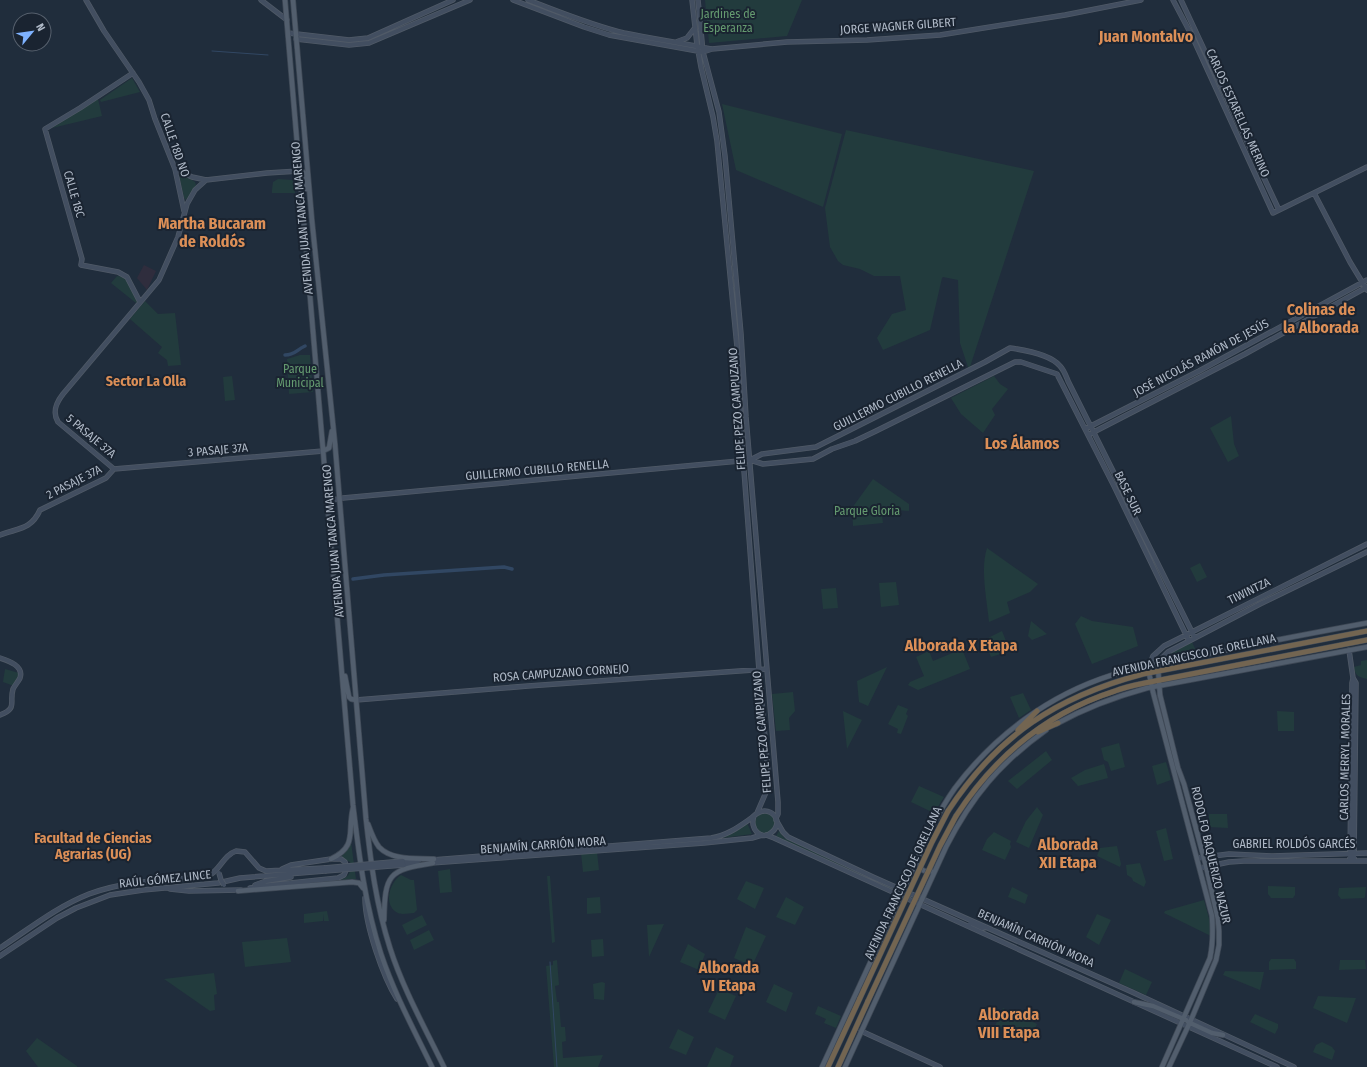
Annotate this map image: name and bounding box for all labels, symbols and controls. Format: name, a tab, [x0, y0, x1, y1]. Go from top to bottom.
park label: Jardines de Esperanza	[700, 7, 756, 35]
north arrow	[12, 12, 52, 52]
street label: JORGE WAGNER GILBERT	[840, 15, 957, 37]
text: N	[33, 21, 48, 33]
district label: Juan Montalvo	[1098, 27, 1194, 46]
street label: CARLOS ESTARELLAS MERINO	[1203, 47, 1273, 179]
street label: CALLE 18D NO	[158, 111, 192, 179]
street label: AVENIDA JUAN TANCA MARENGO	[288, 141, 316, 295]
street label: CALLE 18C	[61, 169, 87, 219]
district label: Martha Bucaram de Roldós	[158, 214, 266, 251]
district label: Colinas de la Alborada	[1283, 300, 1359, 337]
street label: JOSÉ NICOLÁS RAMÓN DE JESÚS	[1130, 315, 1271, 400]
street label: FELIPE PEZO CAMPUZANO	[726, 347, 748, 471]
street label: GUILLERMO CUBILLO RENELLA	[831, 356, 966, 434]
park label: Parque Municipal	[276, 362, 324, 390]
district label: Sector La Olla	[106, 373, 186, 390]
street label: 5 PASAJE 37A	[63, 411, 119, 461]
district label: Los Álamos	[985, 433, 1059, 453]
street label: 3 PASAJE 37A	[187, 440, 249, 460]
street label: GUILLERMO CUBILLO RENELLA	[465, 457, 610, 483]
street label: 2 PASAJE 37A	[44, 462, 105, 502]
street label: AVENIDA JUAN TANCA MARENGO	[319, 464, 347, 618]
street label: BASE SUR	[1111, 469, 1145, 517]
park label: Parque Gloria	[834, 504, 900, 518]
street label: TIWINTZA	[1226, 574, 1273, 607]
street label: AVENIDA FRANCISCO DE ORELLANA	[1111, 631, 1278, 679]
district label: Alborada X Etapa	[904, 636, 1017, 655]
street label: ROSA CAMPUZANO CORNEJO	[492, 661, 630, 685]
street label: FELIPE PEZO CAMPUZANO	[750, 670, 774, 794]
street label: CARLOS MERRYL MORALES	[1337, 694, 1353, 820]
street label: RODOLFO BAQUERIZO NAZUR	[1188, 785, 1234, 925]
street label: AVENIDA FRANCISCO DE ORELLANA	[861, 804, 945, 962]
district label: Facultad de Ciencias Agrarias (UG)	[34, 830, 152, 863]
street label: BENJAMÍN CARRIÓN MORA	[480, 833, 607, 856]
district label: Alborada XII Etapa	[1037, 835, 1098, 872]
street label: GABRIEL ROLDÓS GARCÉS	[1233, 836, 1356, 851]
street label: RAÚL GÓMEZ LINCE	[118, 866, 212, 891]
street label: BENJAMÍN CARRIÓN MORA	[976, 905, 1097, 970]
district label: Alborada VI Etapa	[698, 958, 759, 995]
district label: Alborada VIII Etapa	[977, 1005, 1040, 1042]

